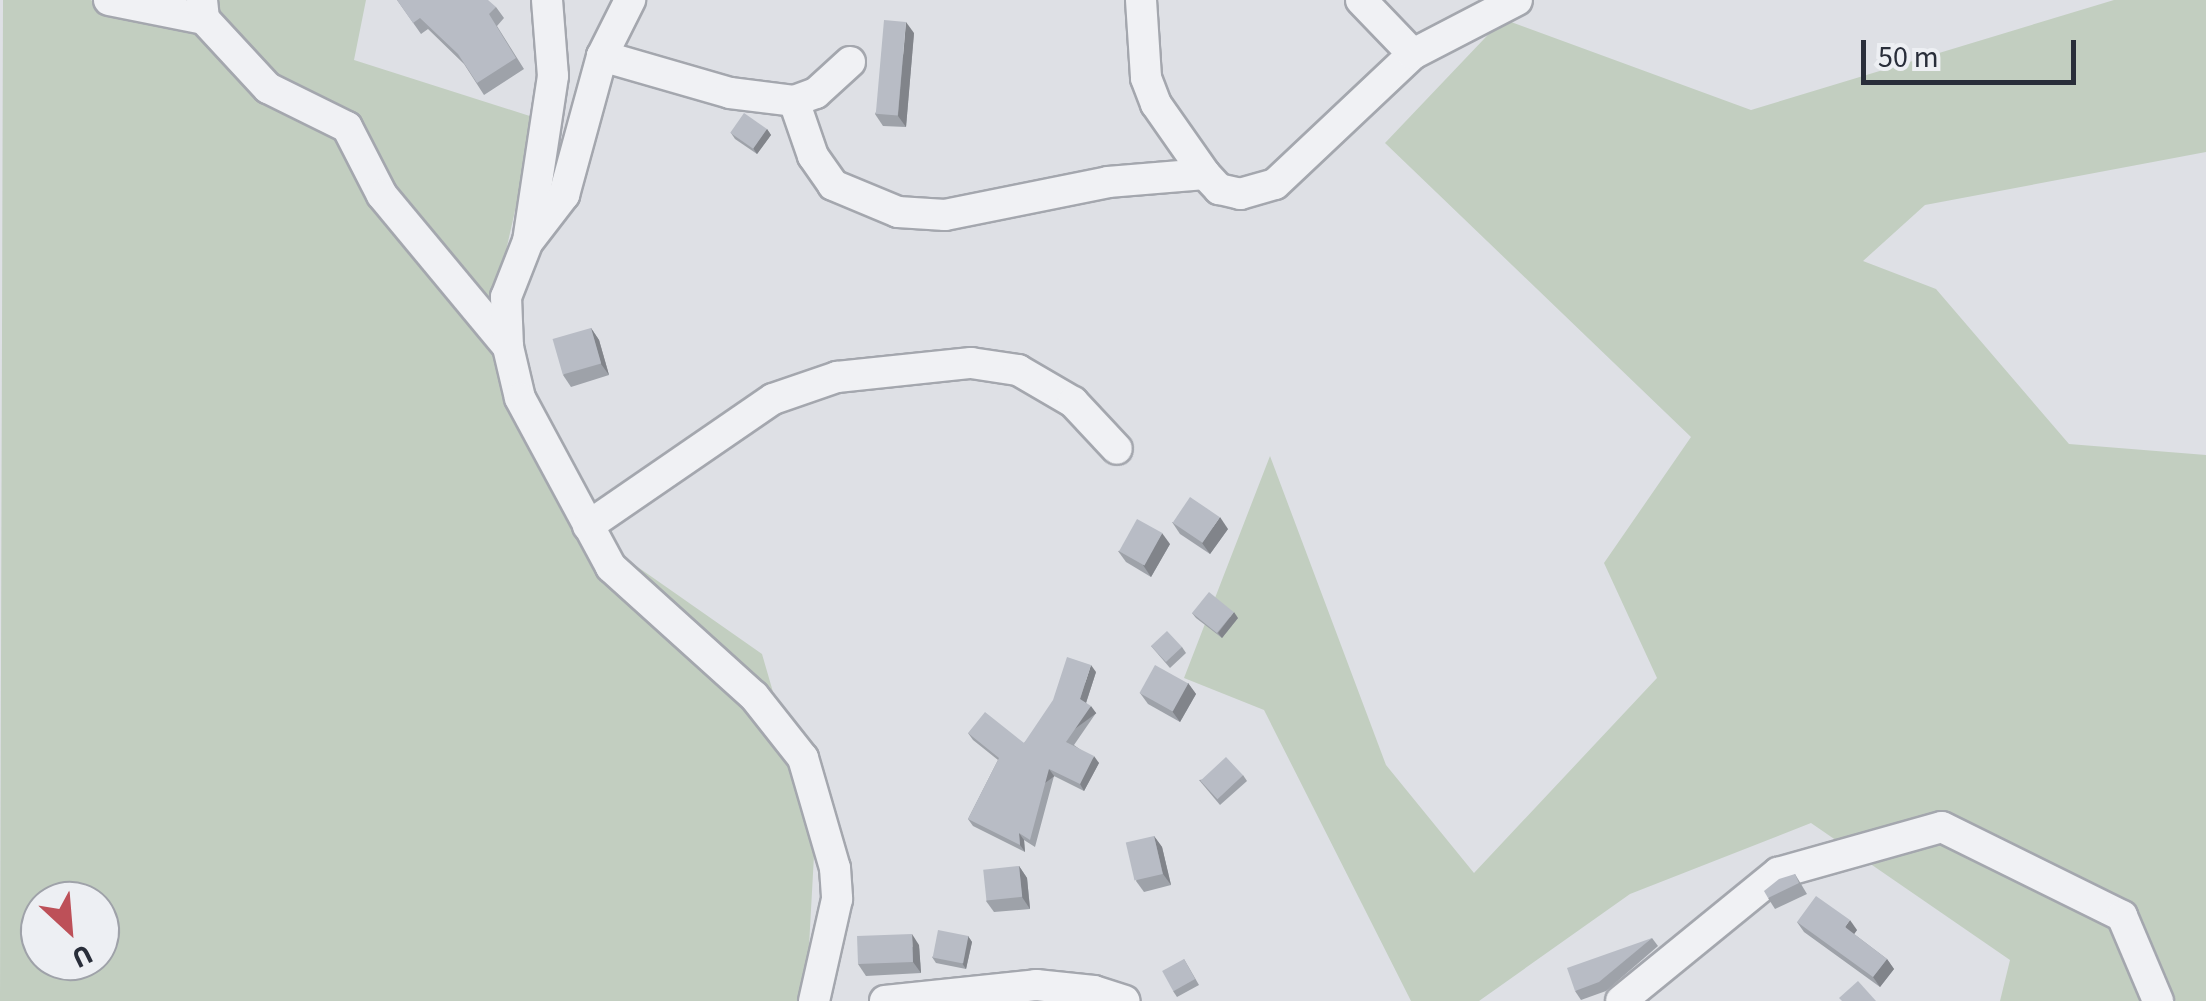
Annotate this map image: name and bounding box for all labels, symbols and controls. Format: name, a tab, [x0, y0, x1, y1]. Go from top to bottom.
scale bar	[1866, 20, 2081, 82]
text: 50 m	[1878, 36, 1939, 79]
north arrow	[20, 881, 120, 981]
text: U	[65, 934, 99, 978]

